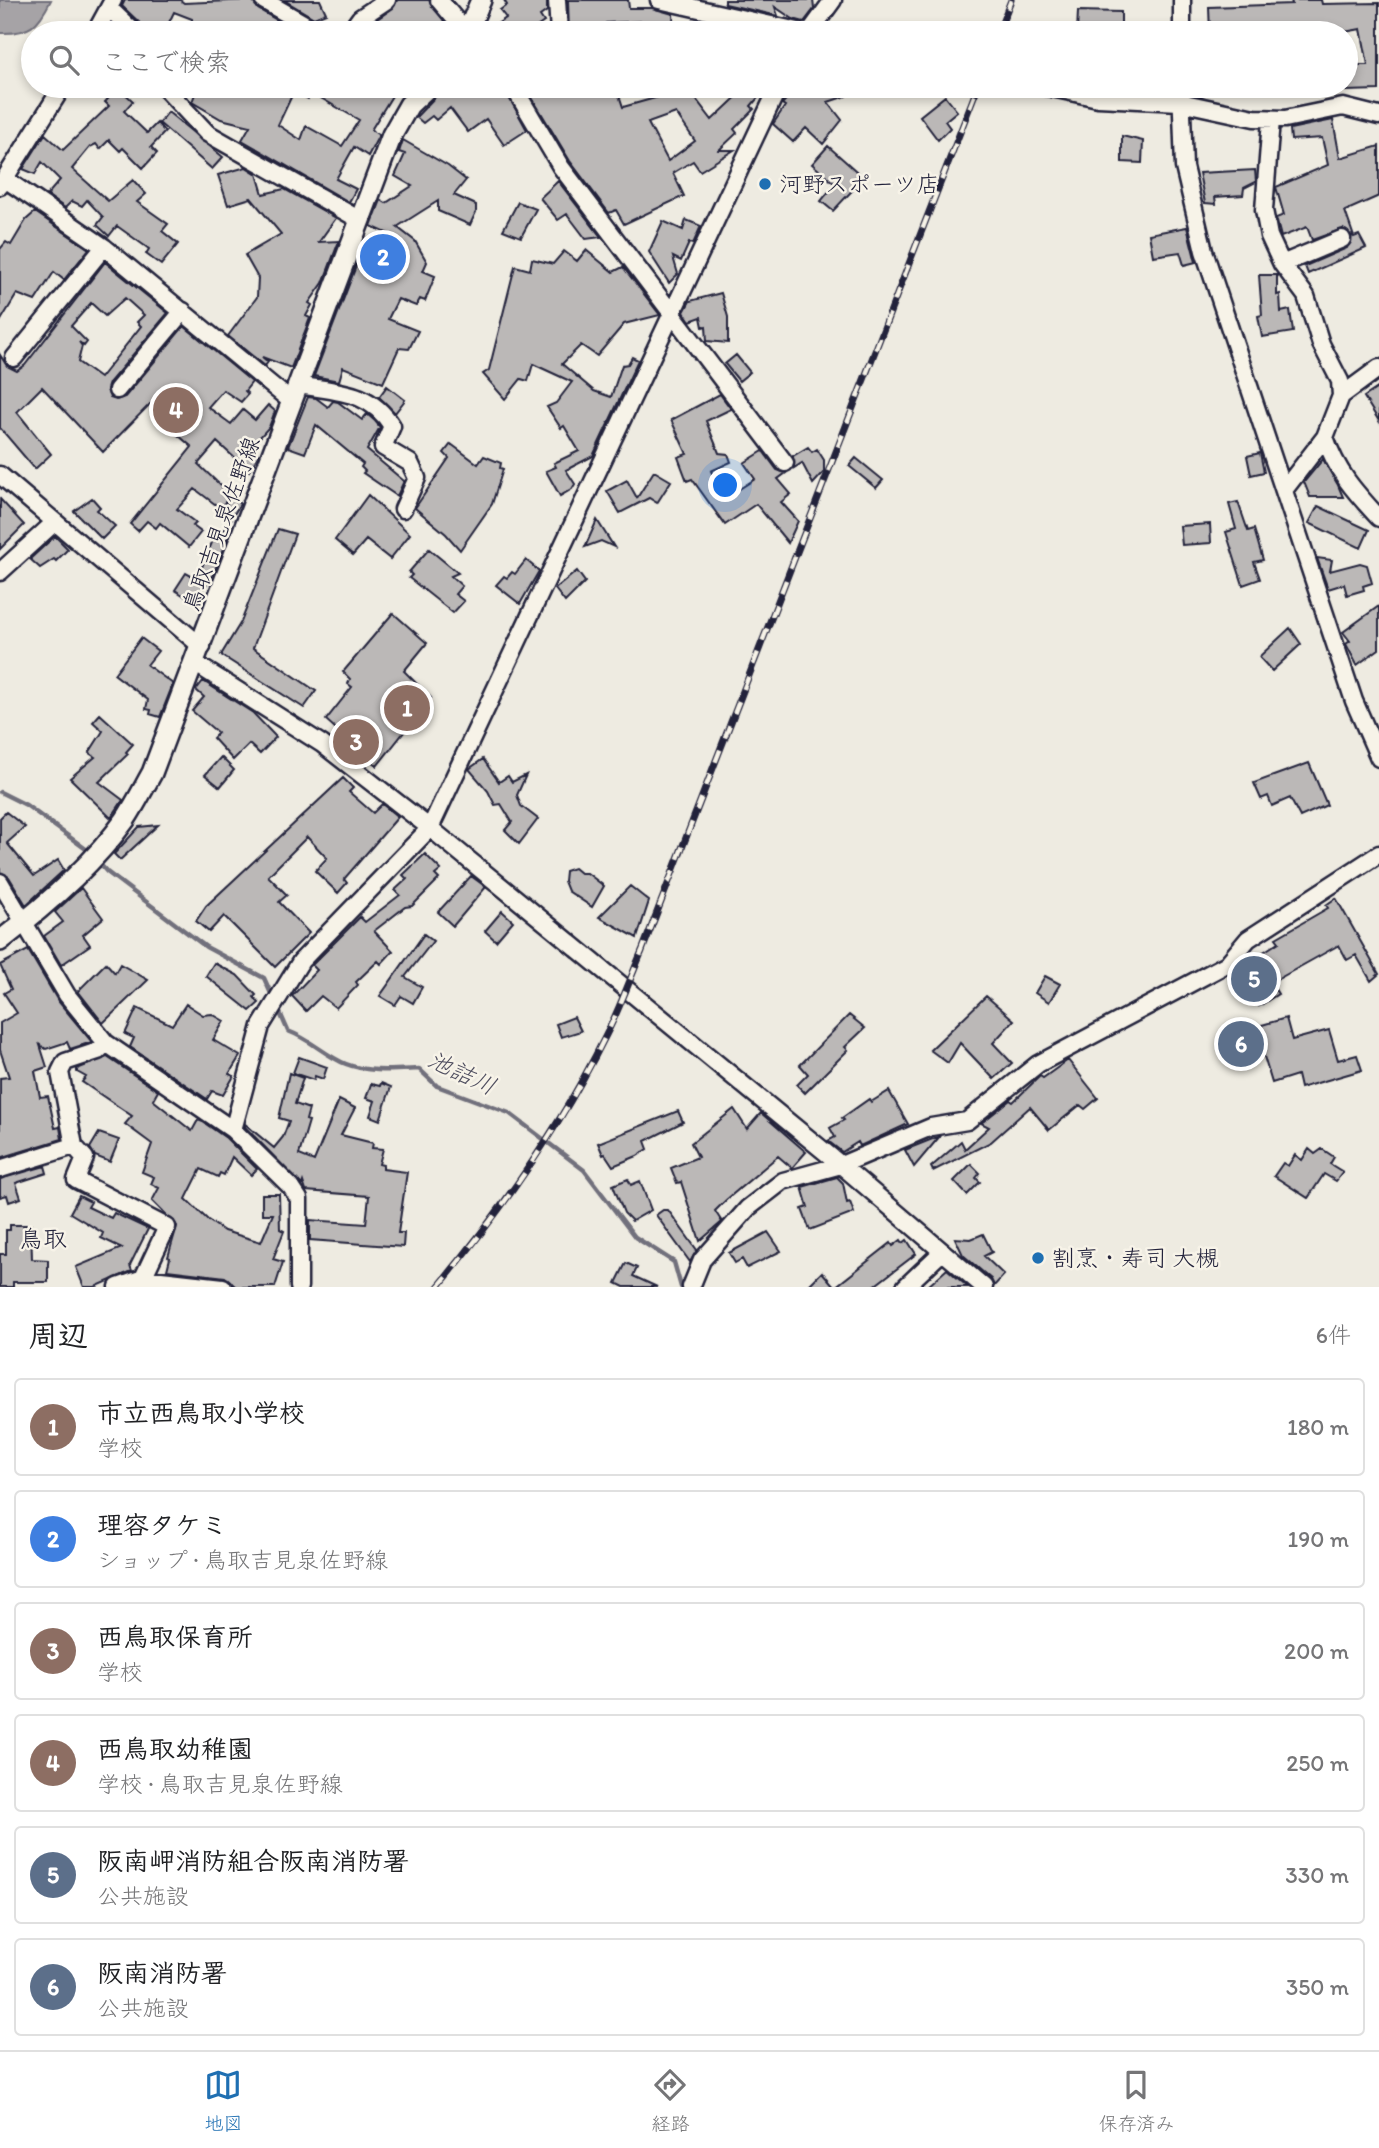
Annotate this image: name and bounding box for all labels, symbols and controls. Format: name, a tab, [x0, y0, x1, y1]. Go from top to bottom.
search box	[21, 21, 1358, 98]
icon: search	[45, 41, 83, 79]
text: ここで検索	[101, 46, 231, 78]
place label: 河野スポーツ店	[779, 170, 940, 198]
marker: 河野スポーツ店	[757, 176, 773, 192]
pin: 2	[360, 231, 406, 283]
pin: 4	[153, 384, 199, 436]
street label: 鳥取吉見泉佐野線	[176, 433, 266, 615]
your location	[708, 468, 742, 502]
pin: 1	[384, 682, 430, 734]
pin: 3	[333, 716, 379, 768]
pin: 5	[1231, 953, 1277, 1005]
pin: 6	[1218, 1018, 1264, 1070]
water label: 池詰川	[423, 1044, 501, 1101]
district label: 鳥取	[19, 1224, 67, 1253]
place label: 割烹・寿司 大槻	[1052, 1244, 1218, 1272]
marker: 割烹・寿司 大槻	[1030, 1250, 1046, 1266]
text: 周辺	[28, 1317, 88, 1354]
text: 6件	[1316, 1321, 1351, 1349]
text: 市立西鳥取小学校	[97, 1397, 305, 1429]
text: 1	[48, 1413, 58, 1441]
text: 180 m	[1287, 1413, 1349, 1441]
text: 学校	[97, 1434, 143, 1462]
text: 理容タケミ	[97, 1509, 227, 1541]
text: 2	[47, 1525, 59, 1553]
text: 190 m	[1288, 1525, 1349, 1553]
text: ショップ · 鳥取吉見泉佐野線	[97, 1546, 388, 1574]
text: 西鳥取保育所	[97, 1621, 253, 1653]
text: 3	[47, 1637, 59, 1665]
text: 200 m	[1284, 1637, 1349, 1665]
text: 学校	[97, 1658, 143, 1686]
text: 西鳥取幼稚園	[97, 1733, 253, 1765]
text: 4	[46, 1749, 60, 1777]
text: 250 m	[1286, 1749, 1349, 1777]
text: 学校 · 鳥取吉見泉佐野線	[97, 1770, 343, 1798]
text: 阪南岬消防組合阪南消防署	[97, 1845, 409, 1877]
text: 5	[47, 1861, 59, 1889]
text: 330 m	[1285, 1861, 1349, 1889]
text: 公共施設	[97, 1882, 189, 1910]
text: 阪南消防署	[97, 1957, 227, 1989]
text: 6	[47, 1973, 59, 2001]
text: 350 m	[1286, 1973, 1349, 2001]
text: 公共施設	[97, 1994, 189, 2022]
tab: 地図	[204, 2066, 243, 2135]
tab: 経路	[651, 2066, 690, 2135]
tab: 保存済み	[1098, 2066, 1175, 2135]

